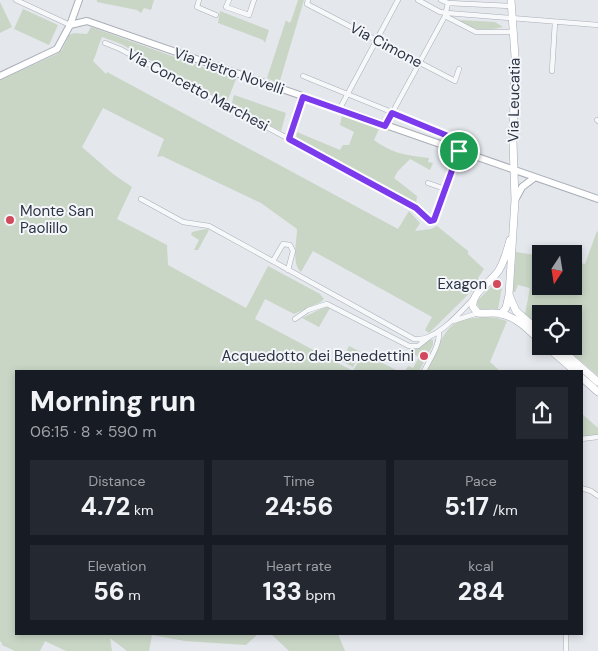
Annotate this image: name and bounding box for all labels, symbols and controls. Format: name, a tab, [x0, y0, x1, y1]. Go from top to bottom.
street label: Via Cimone	[346, 18, 426, 72]
street label: Via Pietro Novelli	[171, 43, 287, 99]
street label: Via Concetto Marchesi	[123, 44, 273, 136]
street label: Via Leucatia	[503, 57, 525, 143]
pin	[438, 130, 480, 172]
icon: arrive	[445, 137, 473, 165]
place label: Monte San Paolillo	[20, 201, 94, 238]
marker: Monte San Paolillo	[4, 214, 16, 226]
north arrow	[532, 245, 582, 295]
map controls	[532, 245, 582, 355]
place label: Exagon	[437, 274, 487, 294]
marker: Exagon	[491, 278, 503, 290]
button: locate	[532, 305, 582, 355]
place label: Acquedotto dei Benedettini	[221, 346, 414, 366]
marker: Acquedotto dei Benedettini	[418, 350, 430, 362]
text: Morning run	[30, 383, 196, 420]
button: share	[516, 387, 568, 439]
text: 06:15 · 8 × 590 m	[30, 421, 157, 442]
text: Distance	[89, 472, 145, 490]
text: Time	[283, 472, 315, 490]
text: Pace	[465, 472, 497, 490]
text: 4.72	[81, 490, 130, 523]
text: 24:56	[265, 490, 333, 523]
text: 5:17	[444, 490, 489, 523]
text: km	[130, 501, 153, 519]
text: /km	[489, 501, 518, 519]
text: Elevation	[88, 557, 146, 575]
text: Heart rate	[266, 557, 332, 575]
text: kcal	[468, 557, 494, 575]
text: 56	[93, 575, 125, 608]
text: 133	[262, 575, 302, 608]
text: 284	[458, 575, 504, 608]
text: m	[125, 586, 141, 604]
text: bpm	[302, 586, 336, 604]

